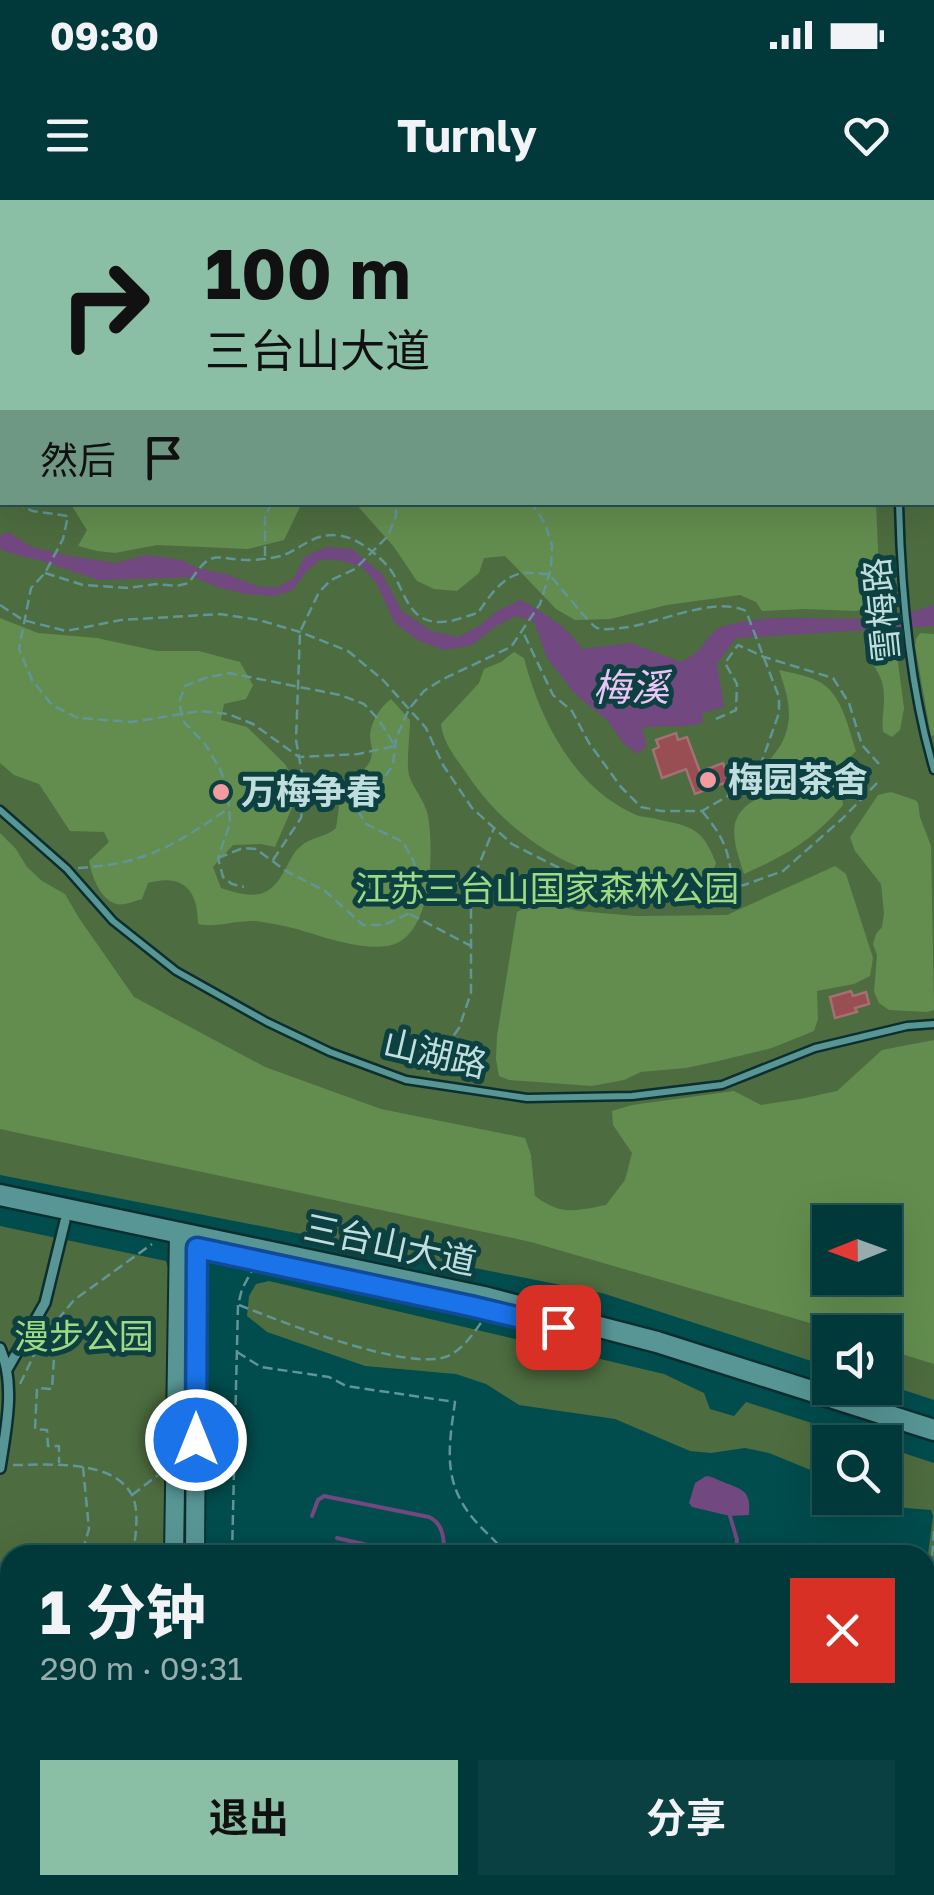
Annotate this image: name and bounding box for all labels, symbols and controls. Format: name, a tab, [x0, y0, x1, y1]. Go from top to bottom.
text: 09:30	[50, 13, 159, 58]
icon: menu	[40, 108, 95, 163]
text: Turnly	[397, 108, 537, 162]
icon: heart	[839, 108, 894, 163]
text: 100 m	[205, 230, 411, 314]
icon: right	[40, 240, 170, 370]
text: 三台山大道	[205, 323, 430, 377]
icon: arrive	[136, 430, 191, 485]
text: 然后	[40, 437, 116, 482]
street label: 雪梅路	[855, 556, 907, 665]
water label: 梅溪	[593, 664, 673, 709]
place label: 梅园茶舍	[728, 758, 868, 800]
marker: 梅园茶舍	[697, 769, 719, 791]
place label: 万梅争春	[241, 770, 381, 812]
marker: 万梅争春	[210, 781, 232, 803]
park label: 江苏三台山国家森林公园	[354, 867, 740, 909]
street label: 山湖路	[379, 1021, 491, 1085]
street label: 三台山大道	[300, 1205, 480, 1283]
north arrow	[812, 1205, 902, 1295]
map controls	[812, 1205, 902, 1515]
pin	[516, 1285, 601, 1370]
icon: arrive	[531, 1300, 586, 1355]
park label: 漫步公园	[14, 1315, 154, 1357]
button: sound	[812, 1315, 902, 1405]
position arrow	[144, 1388, 248, 1492]
button: search	[812, 1425, 902, 1515]
text: 1 分钟	[40, 1575, 206, 1647]
button: close	[790, 1578, 895, 1683]
text: 290 m · 09:31	[40, 1649, 243, 1687]
button: 退出	[40, 1760, 458, 1875]
button: 分享	[478, 1760, 895, 1875]

